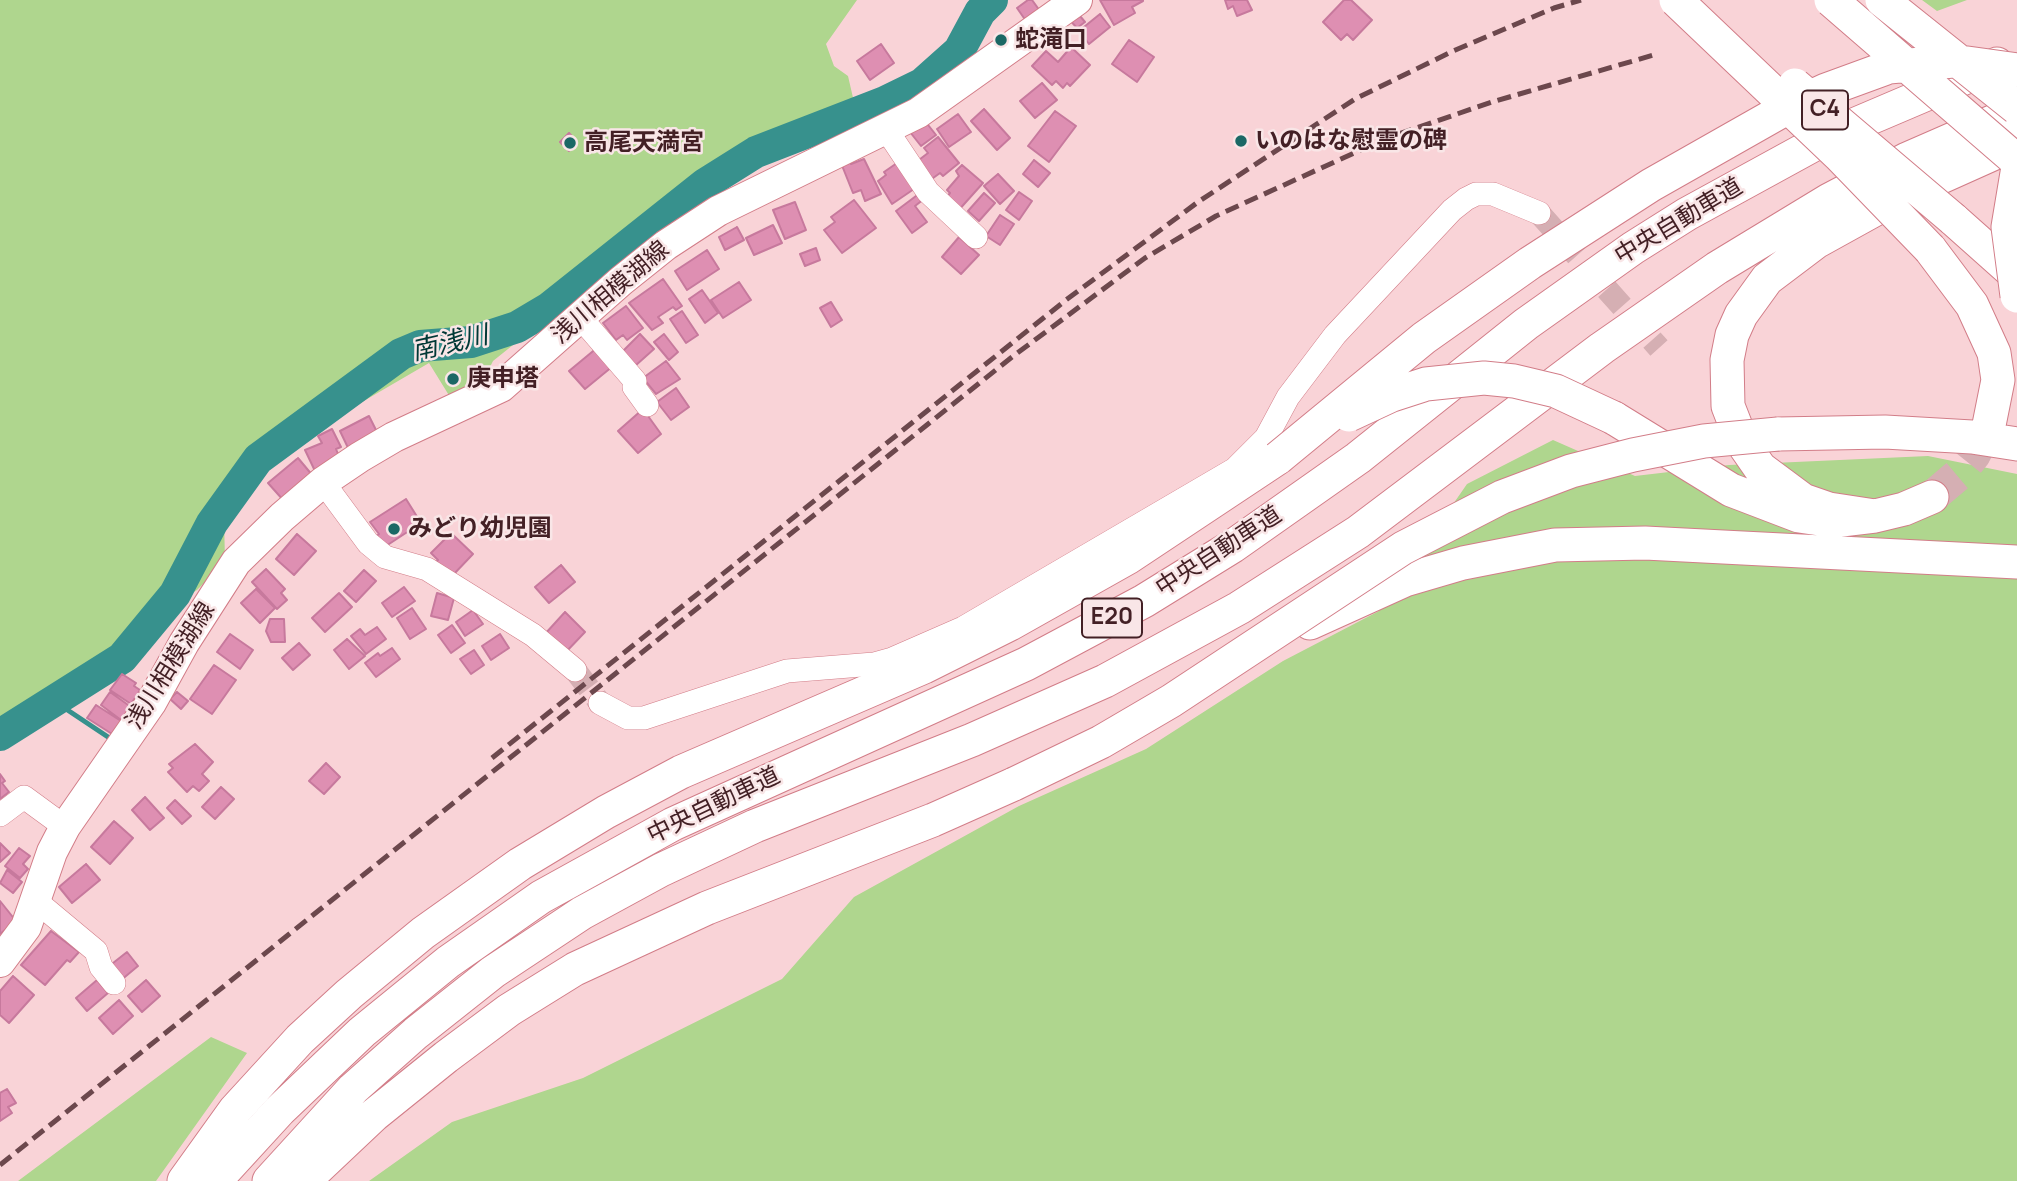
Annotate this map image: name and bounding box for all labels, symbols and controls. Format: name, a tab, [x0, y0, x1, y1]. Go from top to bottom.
place label: 蛇滝口	[1015, 26, 1087, 54]
marker: 蛇滝口	[993, 32, 1009, 48]
road number: C4	[1802, 90, 1848, 130]
place label: いのはな慰霊の碑	[1255, 127, 1447, 155]
place label: 高尾天満宮	[584, 129, 704, 157]
marker: いのはな慰霊の碑	[1233, 133, 1249, 149]
marker: 高尾天満宮	[562, 135, 578, 151]
street label: 中央自動車道	[1610, 173, 1748, 271]
street label: 浅川相模湖線	[547, 236, 675, 350]
water label: 南浅川	[408, 320, 492, 368]
place label: 庚申塔	[467, 365, 539, 393]
marker: 庚申塔	[445, 371, 461, 387]
street label: 中央自動車道	[1151, 501, 1287, 603]
place label: みどり幼児園	[408, 515, 552, 543]
marker: みどり幼児園	[386, 521, 402, 537]
street label: 浅川相模湖線	[121, 597, 221, 735]
road number: E20	[1082, 598, 1142, 638]
street label: 中央自動車道	[643, 761, 785, 851]

